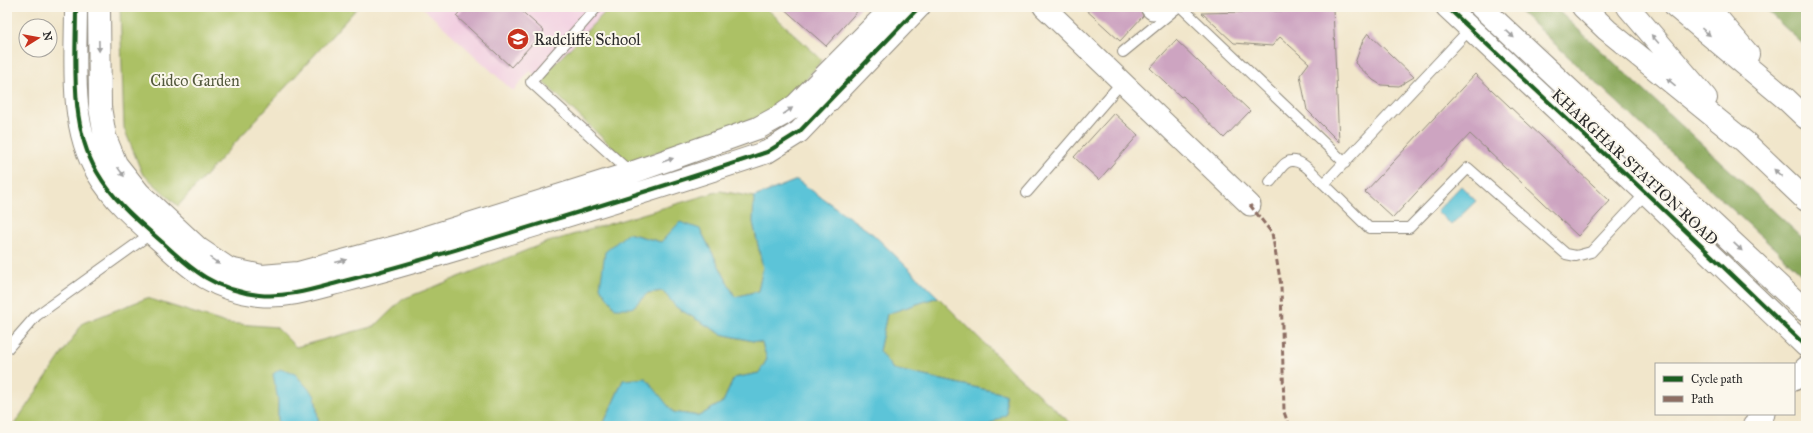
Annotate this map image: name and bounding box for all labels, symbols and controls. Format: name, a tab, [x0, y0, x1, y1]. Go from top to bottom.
north arrow	[18, 18, 58, 58]
school or university icon: Radcliffe School	[505, 26, 531, 52]
one-way arrow	[1701, 28, 1711, 37]
one-way arrow	[1505, 29, 1515, 38]
text: N	[40, 30, 55, 43]
place label: Radcliffe School	[534, 30, 641, 49]
one-way arrow	[1651, 33, 1660, 44]
one-way arrow	[96, 40, 102, 53]
park label: Cidco Garden	[150, 71, 240, 90]
one-way arrow	[1666, 78, 1677, 87]
street label: KHARGHAR STATION ROAD	[1548, 85, 1722, 249]
one-way arrow	[783, 107, 793, 115]
one-way arrow	[663, 157, 675, 163]
one-way arrow	[117, 166, 125, 177]
one-way arrow	[1773, 169, 1782, 178]
one-way arrow	[1733, 242, 1743, 252]
one-way arrow	[210, 257, 221, 265]
one-way arrow	[335, 258, 347, 264]
legend	[1655, 363, 1795, 415]
text: Cycle path	[1691, 372, 1743, 386]
text: Path	[1691, 392, 1714, 406]

